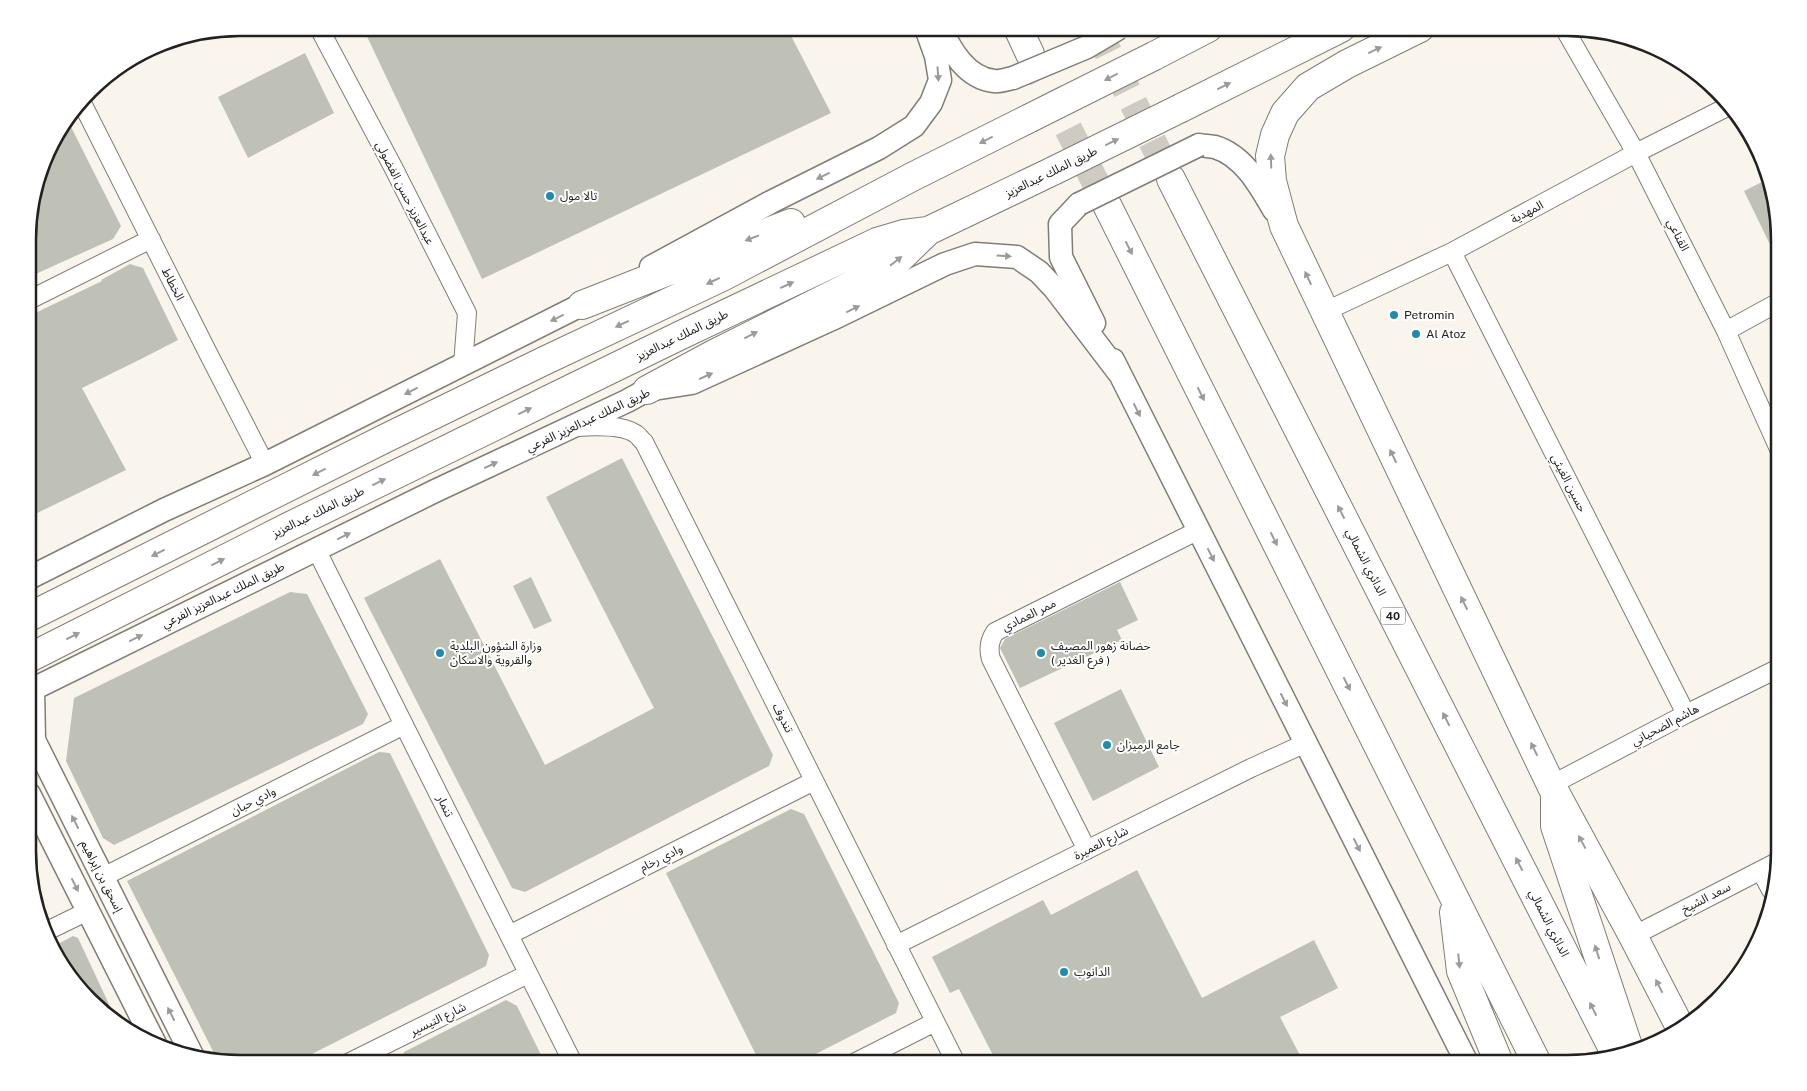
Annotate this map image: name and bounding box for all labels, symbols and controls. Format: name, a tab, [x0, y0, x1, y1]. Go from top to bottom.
one-way arrow	[1368, 46, 1382, 54]
one-way arrow	[935, 67, 943, 83]
one-way arrow	[1104, 73, 1118, 81]
one-way arrow	[1217, 82, 1231, 90]
one-way arrow	[979, 136, 993, 144]
one-way arrow	[1105, 138, 1119, 146]
street label: عبدالعزيز حسن الفضولي	[370, 139, 437, 248]
street label: طريق الملك عبدالعزيز	[1002, 144, 1100, 202]
one-way arrow	[1267, 153, 1275, 169]
one-way arrow	[816, 172, 831, 180]
place label: تالا مول	[560, 189, 598, 203]
marker: تالا مول	[544, 190, 556, 202]
street label: المهدية	[1508, 198, 1546, 226]
street label: القناعي	[1661, 216, 1692, 255]
one-way arrow	[745, 235, 759, 243]
one-way arrow	[1125, 241, 1133, 256]
one-way arrow	[996, 252, 1012, 260]
one-way arrow	[889, 255, 902, 266]
street label: الخطاط	[159, 265, 187, 303]
one-way arrow	[1304, 271, 1312, 285]
one-way arrow	[706, 277, 720, 285]
one-way arrow	[779, 281, 794, 289]
one-way arrow	[846, 304, 861, 313]
street label: طريق الملك عبدالعزيز	[633, 307, 731, 365]
place label: Petromin	[1404, 308, 1455, 322]
marker: Petromin	[1388, 309, 1400, 321]
one-way arrow	[549, 314, 564, 322]
one-way arrow	[615, 320, 629, 328]
place label: Al Atoz	[1426, 327, 1466, 341]
marker: Al Atoz	[1410, 328, 1422, 340]
one-way arrow	[744, 331, 758, 339]
one-way arrow	[699, 372, 713, 380]
street label: طريق الملك عبدالعزيز الفرعي	[524, 385, 653, 457]
one-way arrow	[1197, 386, 1205, 401]
one-way arrow	[404, 387, 418, 395]
one-way arrow	[1133, 402, 1142, 417]
one-way arrow	[518, 407, 532, 415]
one-way arrow	[1389, 449, 1397, 463]
street label: حسين الغيثي	[1546, 452, 1590, 516]
one-way arrow	[483, 461, 498, 469]
one-way arrow	[311, 468, 326, 476]
one-way arrow	[372, 478, 386, 486]
street label: طريق الملك عبدالعزيز	[269, 484, 367, 542]
one-way arrow	[1336, 505, 1344, 519]
street label: الدائري الشمالي	[1341, 526, 1389, 599]
one-way arrow	[337, 531, 351, 539]
one-way arrow	[1270, 532, 1278, 546]
one-way arrow	[1207, 547, 1215, 562]
one-way arrow	[151, 549, 165, 557]
one-way arrow	[210, 558, 225, 566]
street label: طريق الملك عبدالعزيز الفرعي	[159, 559, 288, 633]
street label: ممر العمادي	[1000, 596, 1060, 637]
one-way arrow	[1459, 596, 1467, 610]
road number: 40	[1380, 608, 1406, 624]
one-way arrow	[66, 632, 80, 640]
one-way arrow	[128, 634, 143, 643]
place label: وزارة الشؤون البلدية والقروية والاسكان	[450, 639, 542, 667]
place label: حضانة زهور المصيف ( فرع الغدير )	[1051, 639, 1151, 669]
marker: وزارة الشؤون البلدية والقروية والاسكان	[434, 647, 446, 659]
marker: حضانة زهور المصيف ( فرع الغدير )	[1035, 647, 1047, 659]
one-way arrow	[1343, 677, 1351, 691]
one-way arrow	[1280, 693, 1288, 707]
street label: تندوف	[770, 701, 797, 736]
street label: هاشم الضحياني	[1629, 701, 1703, 751]
one-way arrow	[1442, 712, 1450, 727]
place label: جامع الرميزان	[1117, 738, 1180, 754]
marker: جامع الرميزان	[1101, 739, 1113, 751]
one-way arrow	[1530, 742, 1538, 756]
street label: وادي حبان	[228, 784, 279, 821]
street label: تنمار	[433, 792, 456, 820]
one-way arrow	[71, 814, 79, 829]
street label: شارع العميرة	[1072, 823, 1131, 864]
one-way arrow	[1578, 835, 1586, 850]
street label: إسحق بن إبراهيم	[76, 838, 126, 916]
one-way arrow	[1353, 838, 1361, 852]
street label: وادي رخام	[637, 841, 686, 877]
one-way arrow	[1515, 857, 1523, 871]
one-way arrow	[71, 878, 79, 892]
street label: سعد الشيخ	[1679, 880, 1734, 918]
street label: الدائري الشمالي	[1524, 887, 1572, 960]
one-way arrow	[1592, 945, 1600, 960]
one-way arrow	[1456, 954, 1464, 970]
place label: الدانوب	[1074, 965, 1110, 979]
marker: الدانوب	[1058, 966, 1070, 978]
one-way arrow	[1655, 979, 1663, 993]
street label: شارع التيسير	[407, 999, 469, 1041]
one-way arrow	[1589, 1002, 1597, 1016]
one-way arrow	[167, 1007, 175, 1021]

